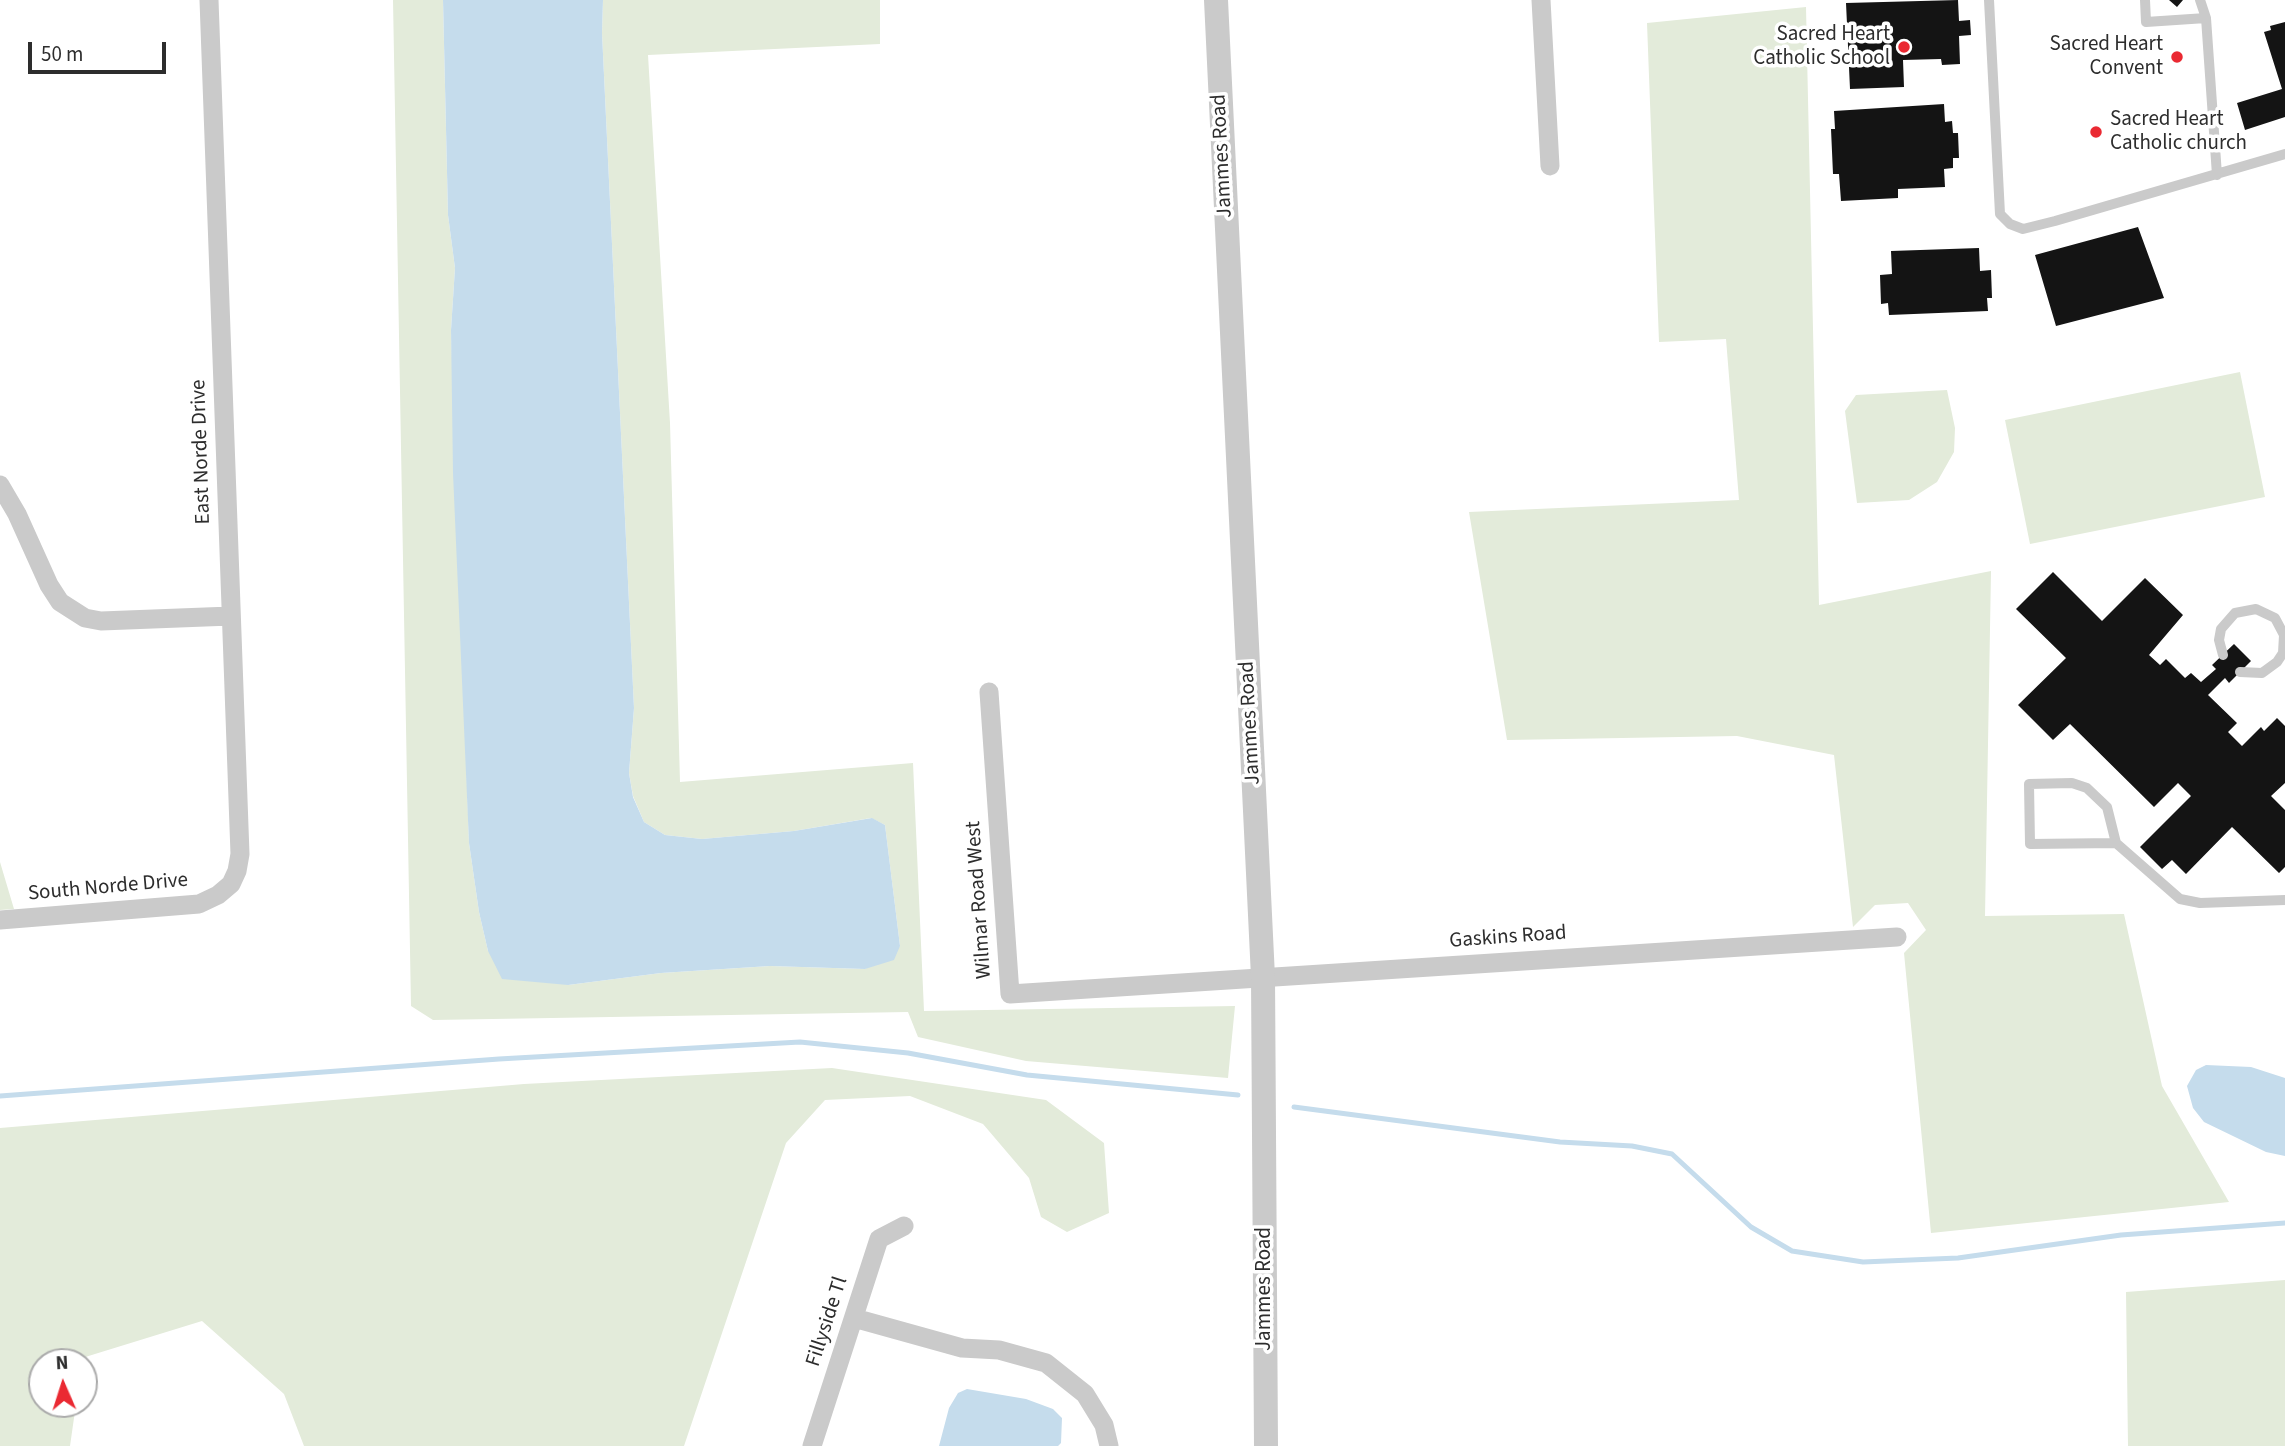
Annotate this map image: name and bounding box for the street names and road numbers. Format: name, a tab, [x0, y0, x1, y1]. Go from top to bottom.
street label: Jammes Road	[1207, 93, 1239, 219]
street label: East Norde Drive	[187, 379, 217, 525]
street label: Jammes Road	[1235, 660, 1267, 786]
street label: Wilmar Road West	[962, 820, 998, 980]
street label: South Norde Drive	[27, 868, 189, 908]
street label: Gaskins Road	[1449, 921, 1567, 955]
street label: Jammes Road	[1252, 1227, 1278, 1351]
street label: Fillyside Tl	[802, 1274, 854, 1370]

